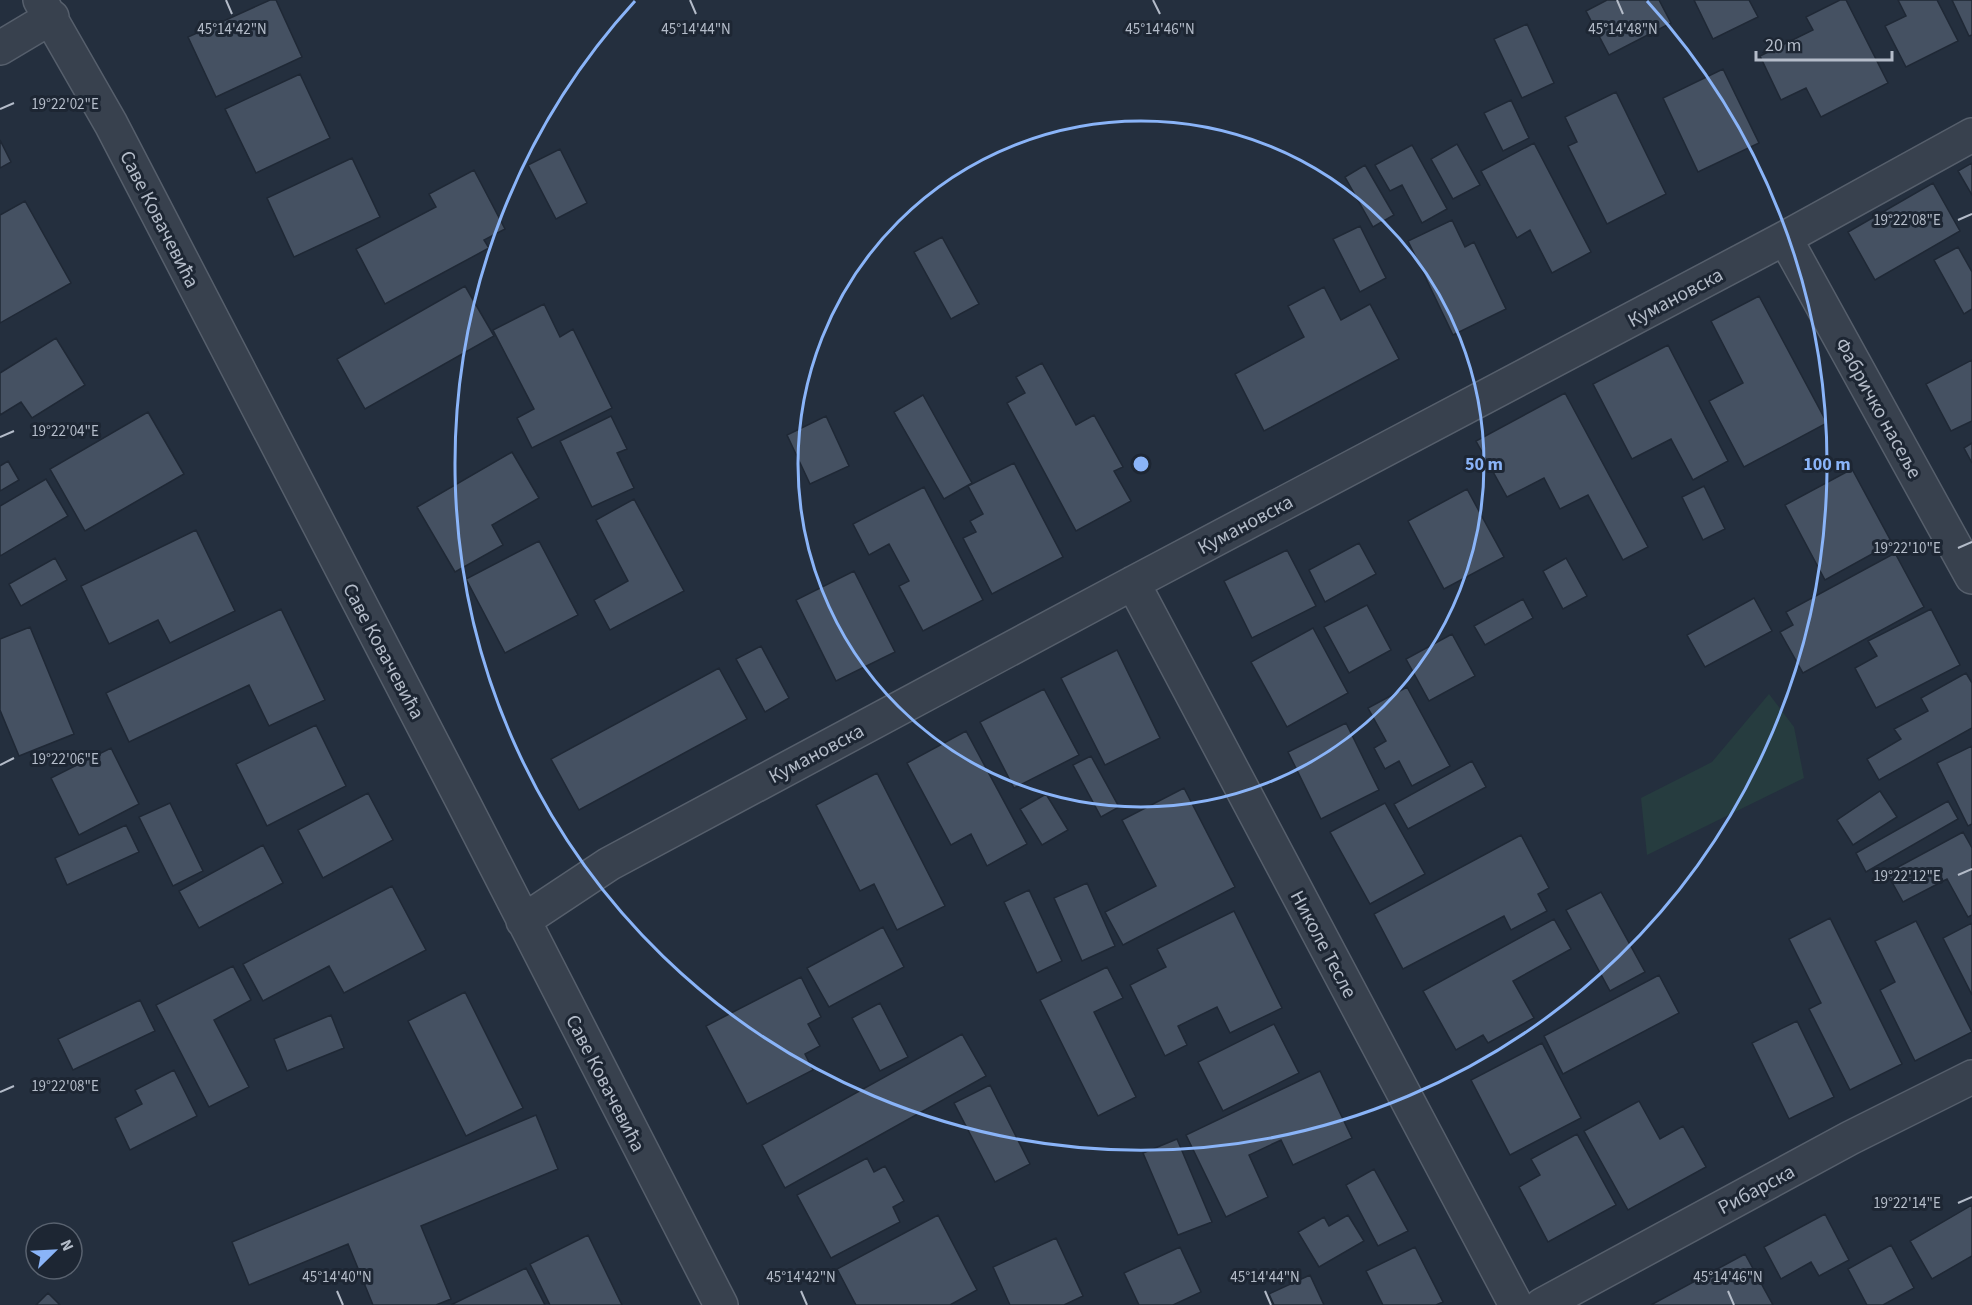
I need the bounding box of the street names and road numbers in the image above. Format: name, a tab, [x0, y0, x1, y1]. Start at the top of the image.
street label: Саве Ковачевића	[112, 146, 206, 293]
street label: Кумановска	[1623, 261, 1728, 335]
street label: Фабричко насеље	[1828, 333, 1928, 484]
street label: Кумановска	[1193, 488, 1298, 562]
street label: Саве Ковачевића	[335, 578, 431, 725]
street label: Кумановска	[764, 717, 869, 791]
street label: Николе Тесле	[1283, 886, 1363, 1003]
street label: Саве Ковачевића	[558, 1010, 652, 1157]
street label: Рибарска	[1713, 1158, 1800, 1222]

